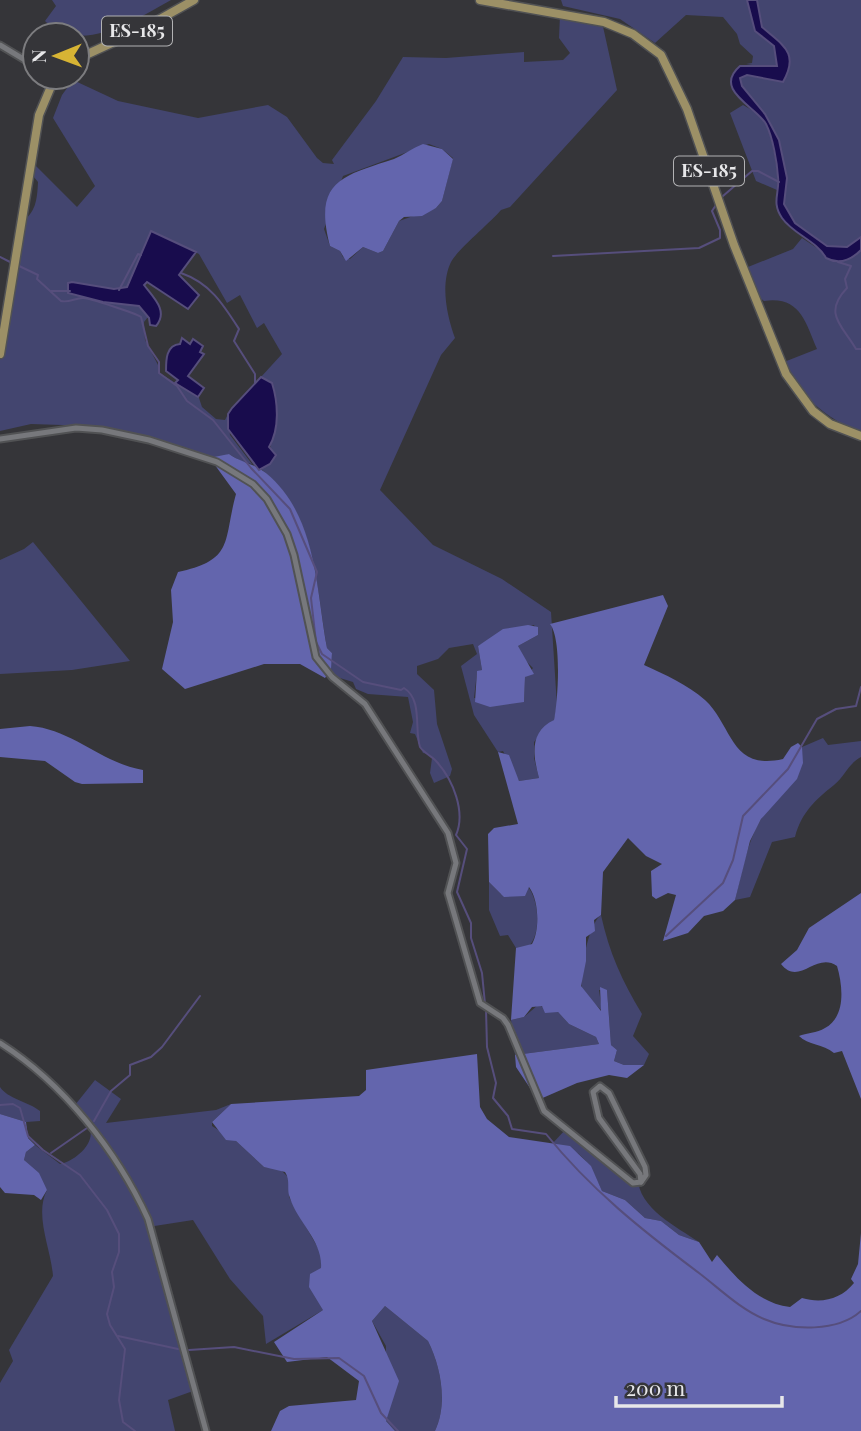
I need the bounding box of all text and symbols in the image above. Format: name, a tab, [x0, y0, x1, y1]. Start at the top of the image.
road number: ES-185	[102, 16, 172, 46]
north arrow	[21, 21, 91, 91]
text: N	[25, 49, 51, 63]
road number: ES-185	[674, 156, 744, 186]
scale bar	[616, 1364, 782, 1408]
text: 200 m	[626, 1373, 685, 1401]

